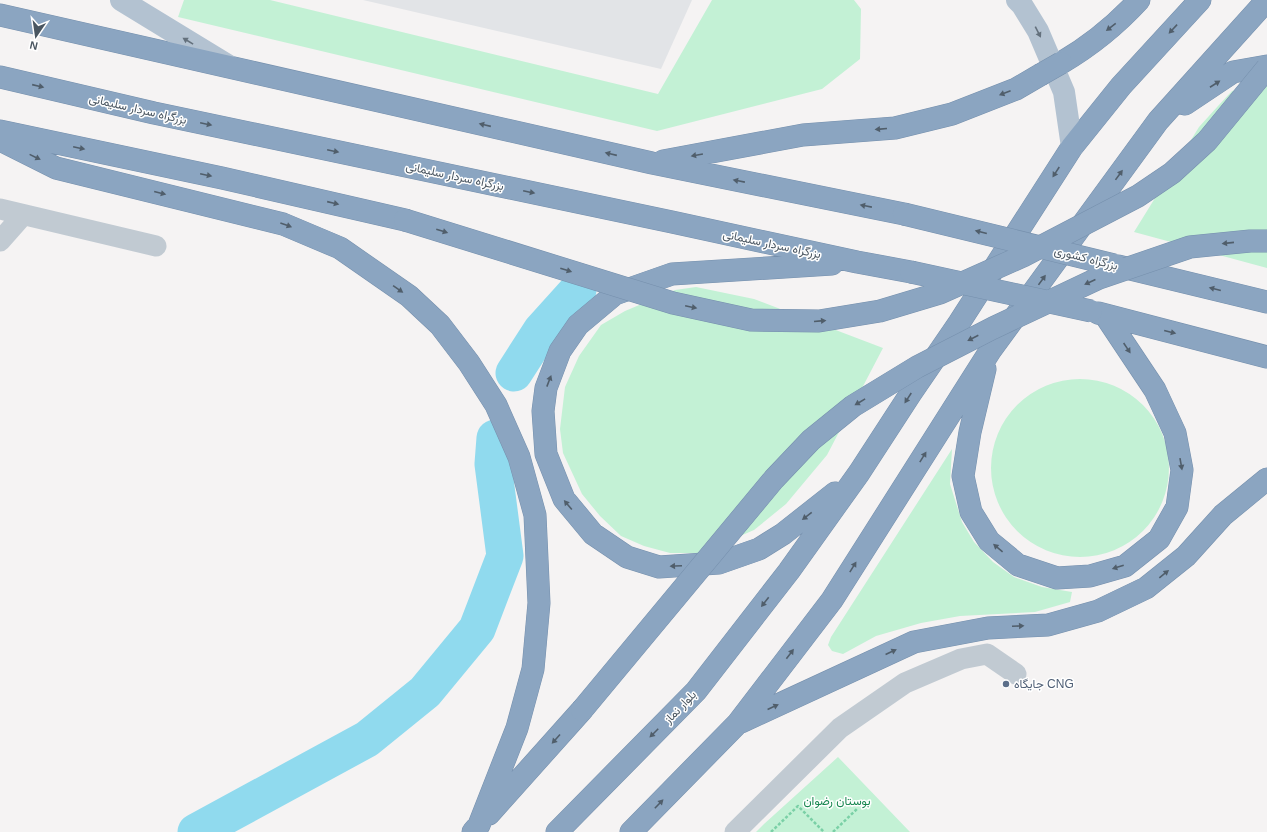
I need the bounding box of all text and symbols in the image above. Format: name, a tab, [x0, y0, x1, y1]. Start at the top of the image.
north arrow	[16, 16, 56, 56]
one-way arrow	[1105, 22, 1116, 31]
one-way arrow	[1168, 24, 1178, 34]
one-way arrow	[1035, 26, 1041, 38]
one-way arrow	[182, 37, 194, 44]
text: N	[28, 39, 39, 52]
one-way arrow	[1209, 80, 1220, 88]
one-way arrow	[32, 84, 44, 90]
street label: بزرگراه سردار سلیمانی	[88, 91, 188, 128]
one-way arrow	[999, 91, 1011, 97]
one-way arrow	[200, 122, 212, 128]
one-way arrow	[478, 122, 491, 128]
one-way arrow	[875, 125, 887, 132]
one-way arrow	[73, 145, 85, 151]
one-way arrow	[327, 148, 339, 154]
one-way arrow	[605, 151, 618, 157]
one-way arrow	[691, 152, 703, 158]
one-way arrow	[29, 154, 41, 160]
street label: بزرگراه سردار سلیمانی	[405, 159, 505, 194]
one-way arrow	[1052, 166, 1059, 178]
one-way arrow	[1115, 169, 1123, 180]
one-way arrow	[200, 172, 213, 178]
one-way arrow	[732, 177, 745, 183]
one-way arrow	[523, 189, 535, 195]
one-way arrow	[153, 191, 166, 197]
one-way arrow	[327, 201, 339, 207]
one-way arrow	[860, 203, 872, 209]
one-way arrow	[280, 223, 292, 229]
street label: بزرگراه سردار سلیمانی	[722, 227, 822, 262]
one-way arrow	[437, 228, 449, 234]
one-way arrow	[975, 229, 987, 235]
one-way arrow	[1222, 240, 1234, 247]
street label: بزرگراه کشوری	[1052, 243, 1119, 274]
one-way arrow	[561, 268, 573, 274]
one-way arrow	[1038, 274, 1046, 285]
one-way arrow	[1085, 279, 1096, 285]
one-way arrow	[393, 285, 404, 293]
one-way arrow	[1209, 286, 1222, 292]
one-way arrow	[685, 305, 697, 311]
one-way arrow	[813, 317, 826, 324]
one-way arrow	[1164, 329, 1176, 335]
one-way arrow	[967, 335, 979, 341]
one-way arrow	[1123, 343, 1131, 353]
one-way arrow	[546, 374, 552, 386]
one-way arrow	[904, 393, 912, 403]
one-way arrow	[854, 398, 866, 405]
one-way arrow	[919, 451, 926, 463]
one-way arrow	[1178, 458, 1184, 471]
one-way arrow	[564, 499, 573, 510]
one-way arrow	[802, 512, 813, 520]
one-way arrow	[992, 544, 1003, 553]
one-way arrow	[670, 562, 682, 569]
one-way arrow	[849, 562, 857, 572]
one-way arrow	[1112, 565, 1124, 571]
one-way arrow	[1158, 569, 1169, 578]
one-way arrow	[761, 596, 769, 607]
one-way arrow	[1012, 623, 1024, 630]
one-way arrow	[786, 649, 795, 660]
one-way arrow	[886, 649, 898, 655]
place label: جایگاه CNG	[1014, 677, 1074, 691]
marker: جایگاه CNG	[1001, 679, 1011, 689]
street label: بلوار نماز	[660, 688, 700, 728]
one-way arrow	[768, 704, 779, 710]
one-way arrow	[649, 728, 659, 738]
one-way arrow	[552, 735, 561, 744]
park label: بوستان رضوان	[804, 794, 870, 809]
one-way arrow	[654, 799, 664, 809]

